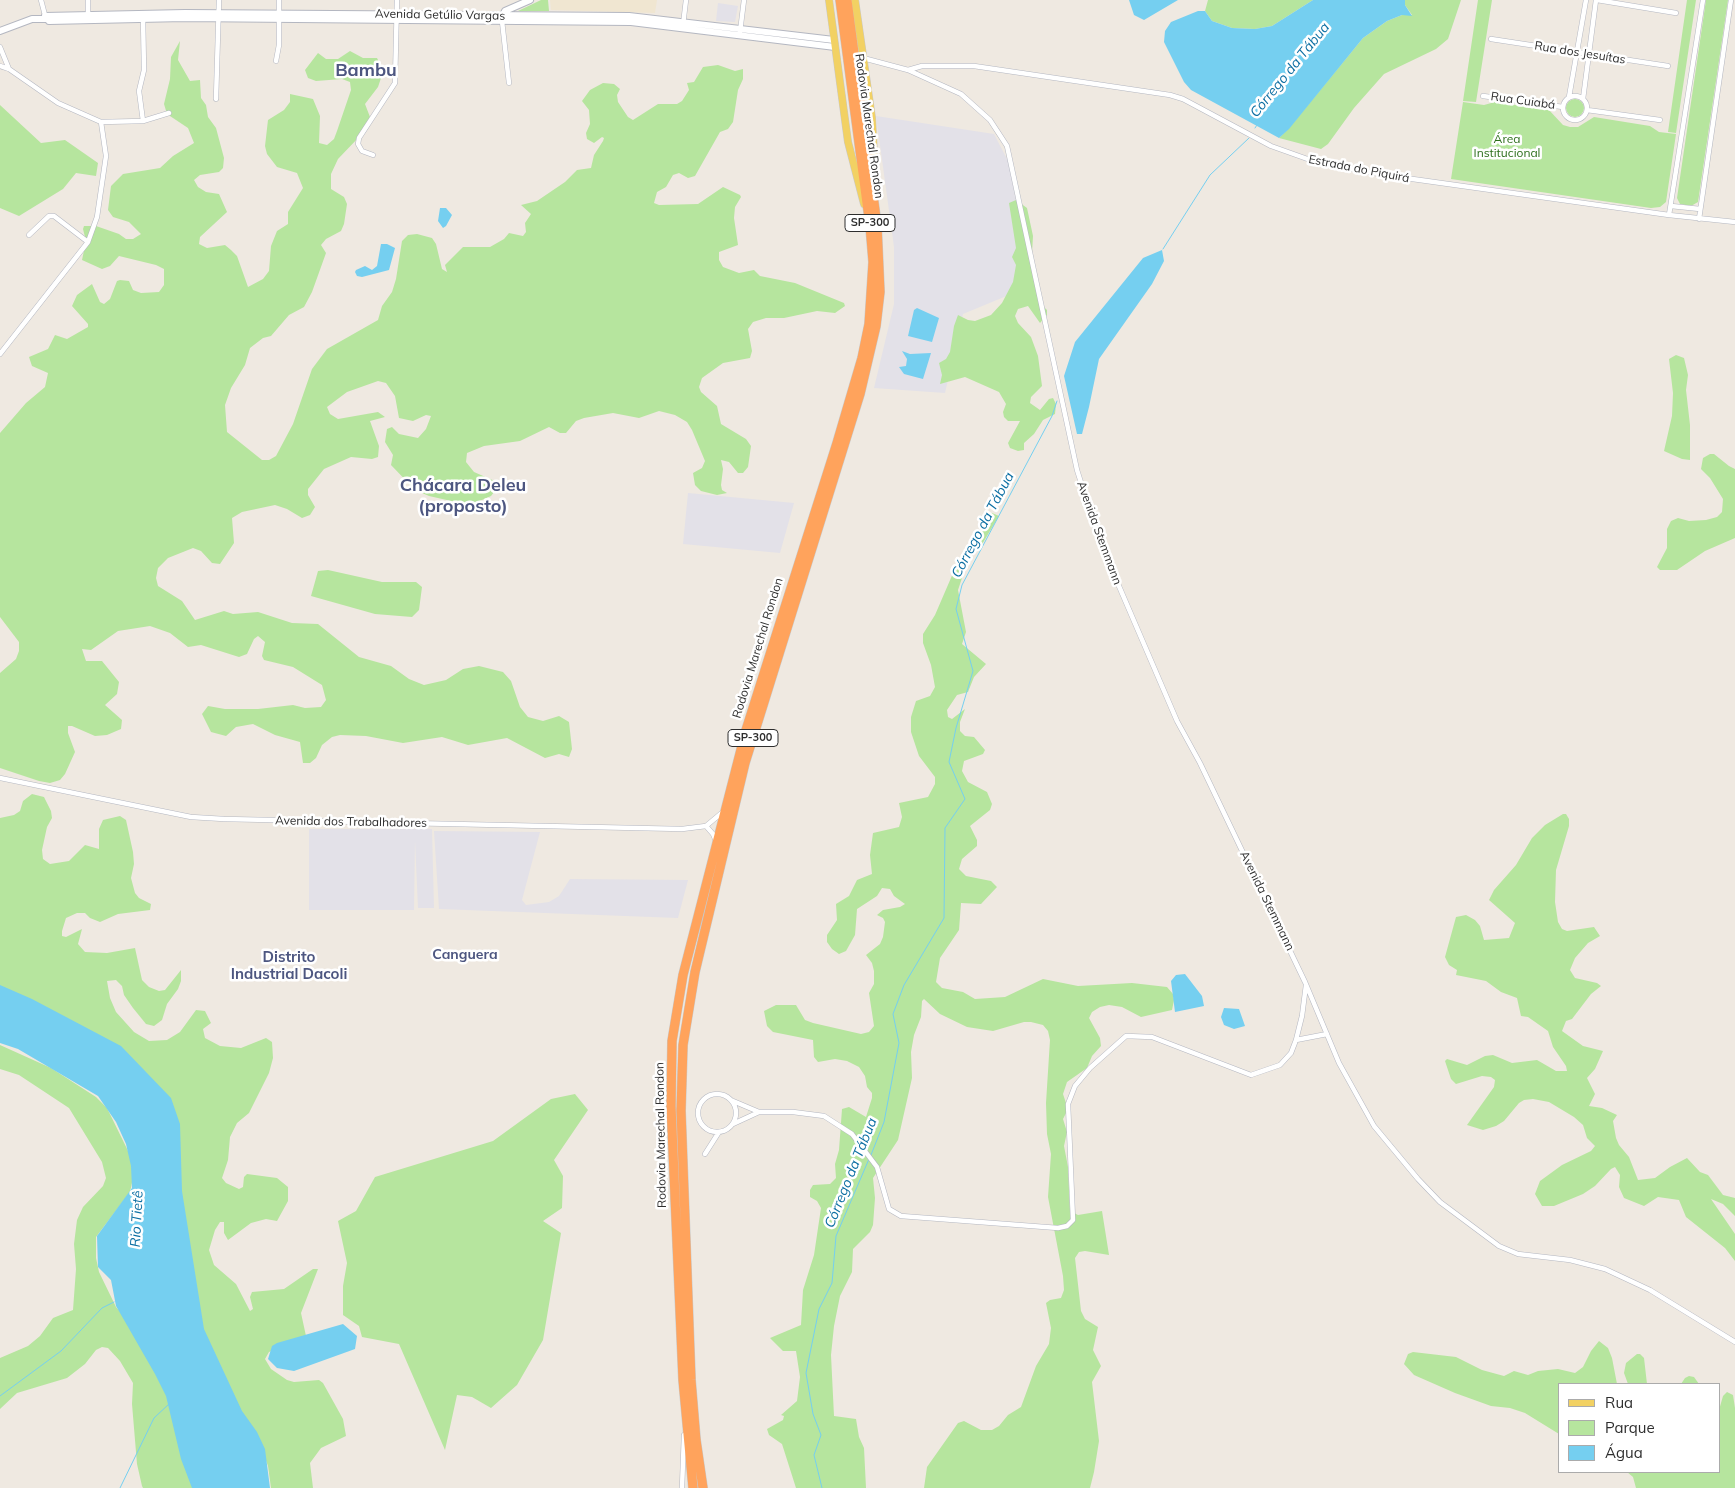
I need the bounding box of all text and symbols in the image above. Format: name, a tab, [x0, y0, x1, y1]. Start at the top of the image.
street label: Avenida Getúlio Vargas	[375, 7, 505, 23]
water label: Córrego da Tábua	[1247, 19, 1333, 121]
street label: Rua dos Jesuítas	[1533, 39, 1627, 67]
street label: Rodovia Marechal Rondon	[852, 53, 886, 199]
district label: Bambu	[335, 60, 397, 82]
street label: Rua Cuiabá	[1490, 89, 1556, 113]
park label: Área Institucional	[1474, 132, 1540, 160]
street label: Estrada do Piquirá	[1307, 152, 1411, 186]
road number: SP-300	[845, 214, 895, 232]
water label: Córrego da Tábua	[948, 469, 1018, 581]
district label: Chácara Deleu (proposto)	[400, 475, 526, 518]
street label: Avenida Stemmann	[1074, 479, 1124, 587]
street label: Rodovia Marechal Rondon	[730, 576, 786, 720]
road number: SP-300	[728, 730, 778, 746]
street label: Avenida dos Trabalhadores	[275, 813, 427, 831]
street label: Avenida Stemmann	[1237, 849, 1297, 953]
district label: Canguera	[432, 947, 498, 963]
district label: Distrito Industrial Dacoli	[231, 948, 347, 983]
street label: Rodovia Marechal Rondon	[653, 1062, 669, 1208]
water label: Córrego da Tábua	[821, 1116, 881, 1230]
water label: Rio Tietê	[127, 1190, 147, 1248]
legend	[1558, 1383, 1720, 1473]
text: Rua	[1605, 1393, 1633, 1412]
text: Parque	[1605, 1418, 1655, 1437]
text: Água	[1605, 1443, 1643, 1462]

